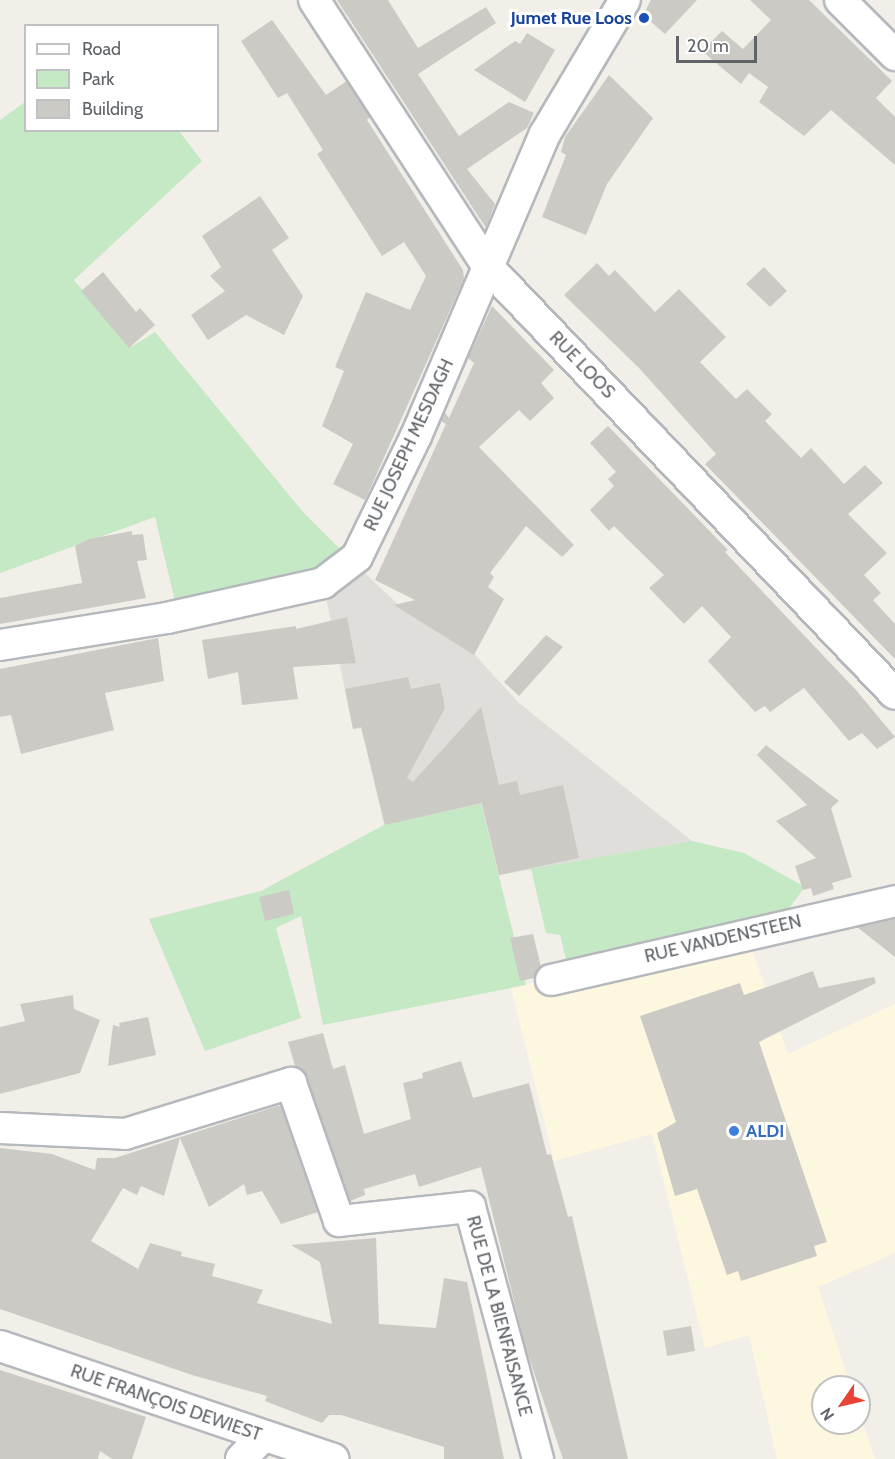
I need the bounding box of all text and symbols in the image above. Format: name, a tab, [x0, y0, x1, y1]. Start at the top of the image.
place label: Jumet Rue Loos	[511, 7, 632, 29]
marker: Jumet Rue Loos	[637, 11, 651, 25]
legend	[24, 24, 219, 132]
scale bar	[679, 24, 760, 62]
text: 20 m	[687, 35, 729, 57]
text: Road	[82, 38, 121, 60]
text: Park	[82, 68, 114, 90]
text: Building	[82, 98, 143, 120]
street label: RUE LOOS	[545, 327, 619, 403]
street label: RUE JOSEPH MESDAGH	[360, 355, 458, 535]
street label: RUE VANDENSTEEN	[643, 910, 803, 968]
place label: ALDI	[746, 1120, 784, 1142]
marker: ALDI	[727, 1124, 741, 1138]
street label: RUE DE LA BIENFAISANCE	[462, 1213, 536, 1419]
street label: RUE FRANÇOIS DEWIEST	[68, 1360, 264, 1446]
north arrow	[811, 1375, 871, 1435]
text: N	[816, 1404, 838, 1424]

